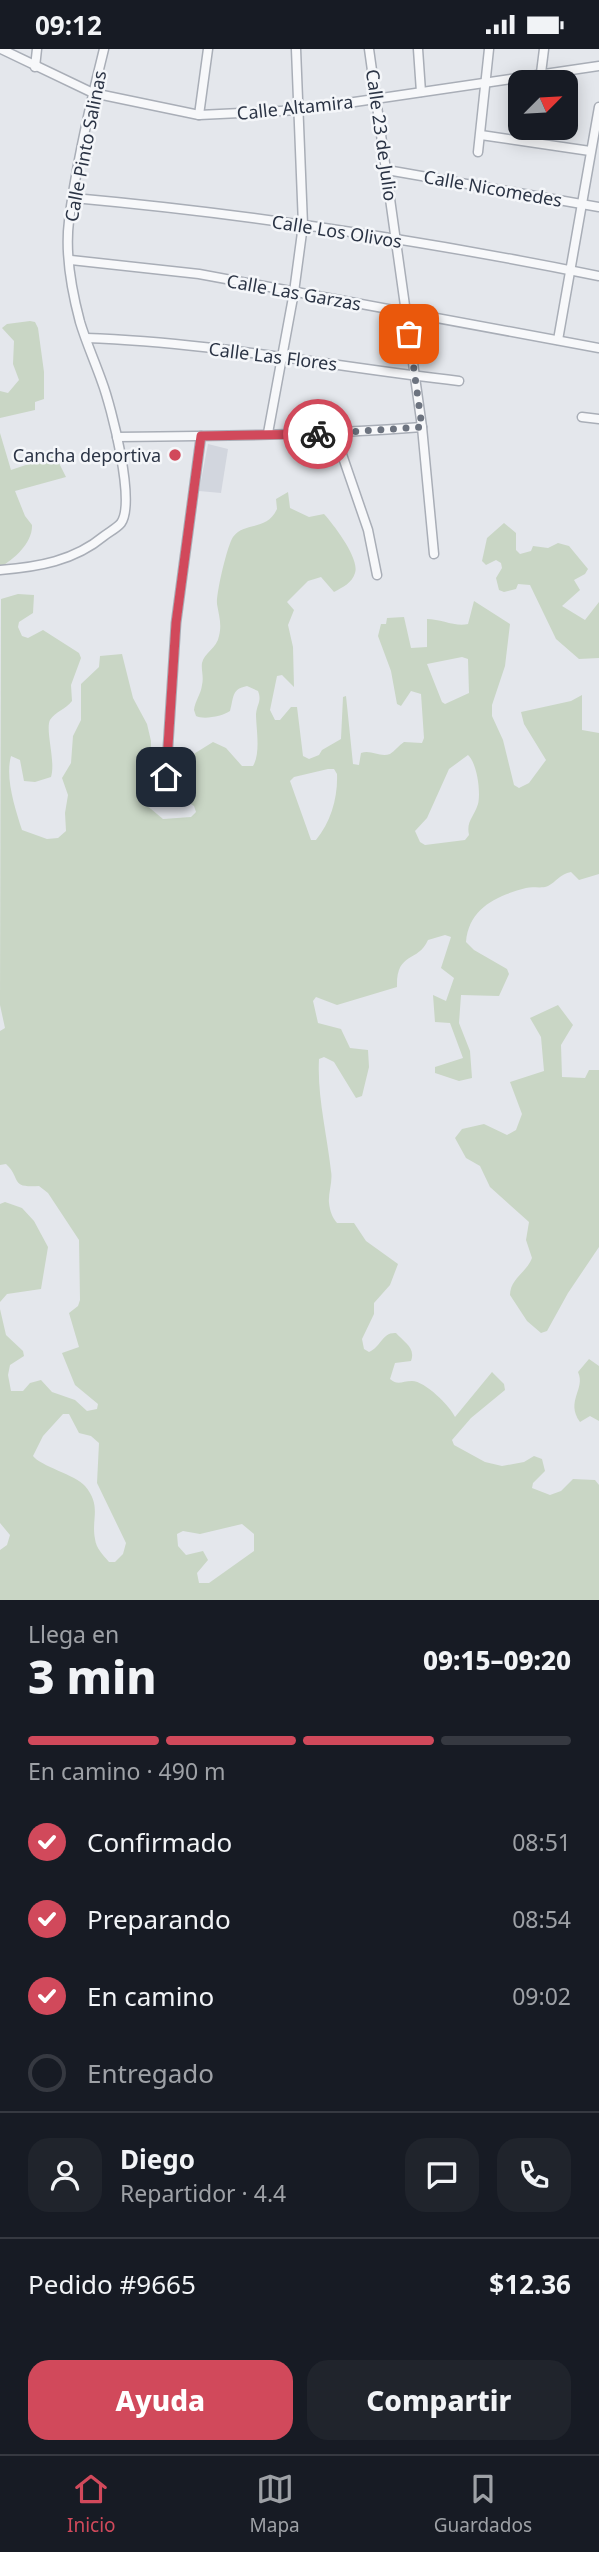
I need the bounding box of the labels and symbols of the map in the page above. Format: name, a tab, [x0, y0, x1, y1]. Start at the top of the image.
street label: Calle 23 de Julio	[361, 67, 403, 203]
street label: Calle Pinto Salinas	[59, 68, 111, 224]
north arrow	[508, 70, 578, 140]
street label: Calle Altamira	[236, 89, 354, 125]
street label: Calle Nicomedes	[422, 164, 564, 212]
street label: Calle Los Olivos	[270, 209, 404, 253]
street label: Calle Las Garzas	[225, 268, 363, 316]
pin	[379, 304, 439, 364]
street label: Calle Las Flores	[207, 336, 339, 376]
courier	[283, 399, 353, 469]
place label: Cancha deportiva	[13, 443, 161, 467]
marker: Cancha deportiva	[167, 447, 183, 463]
pin	[136, 747, 196, 807]

